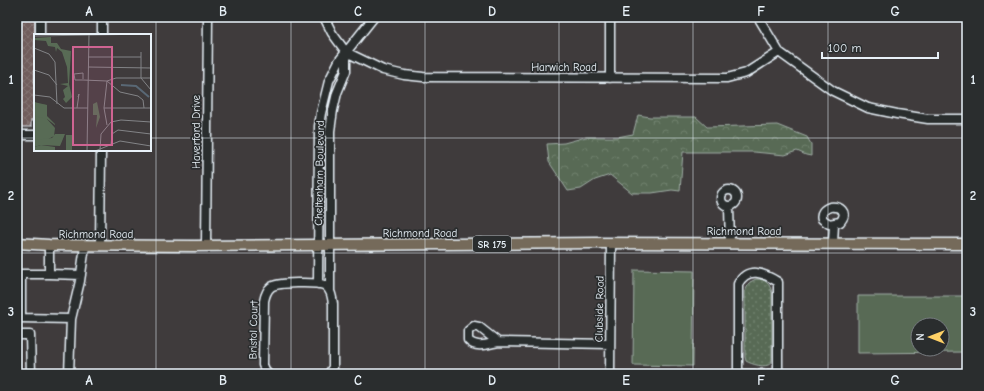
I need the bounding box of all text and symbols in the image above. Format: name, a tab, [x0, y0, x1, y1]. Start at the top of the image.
text: A	[85, 4, 93, 19]
text: B	[219, 4, 227, 19]
text: C	[354, 4, 362, 19]
text: D	[488, 4, 496, 19]
text: E	[622, 4, 630, 19]
text: F	[757, 4, 765, 19]
text: G	[890, 4, 900, 19]
inset map	[34, 34, 151, 151]
scale bar	[822, 34, 938, 60]
text: 100 m	[828, 41, 861, 55]
street label: Harwich Road	[531, 61, 597, 74]
text: 1	[8, 72, 14, 87]
text: 1	[970, 72, 976, 87]
street label: Haverford Drive	[190, 95, 203, 169]
street label: Cheltenham Boulevard	[312, 120, 327, 226]
text: 2	[8, 188, 14, 203]
text: 2	[970, 188, 976, 203]
street label: Richmond Road	[707, 225, 781, 238]
street label: Richmond Road	[383, 227, 457, 240]
street label: Richmond Road	[59, 228, 133, 241]
road number: SR 175	[473, 236, 511, 252]
street label: Clubside Road	[592, 276, 607, 342]
street label: Bristol Court	[246, 300, 261, 359]
text: 3	[8, 304, 14, 319]
text: 3	[970, 304, 976, 319]
north arrow	[910, 317, 950, 357]
text: N	[914, 333, 927, 341]
text: A	[85, 373, 93, 388]
text: B	[219, 373, 227, 388]
text: C	[354, 373, 362, 388]
text: D	[488, 373, 496, 388]
text: E	[622, 373, 630, 388]
text: F	[757, 373, 765, 388]
text: G	[890, 373, 900, 388]

